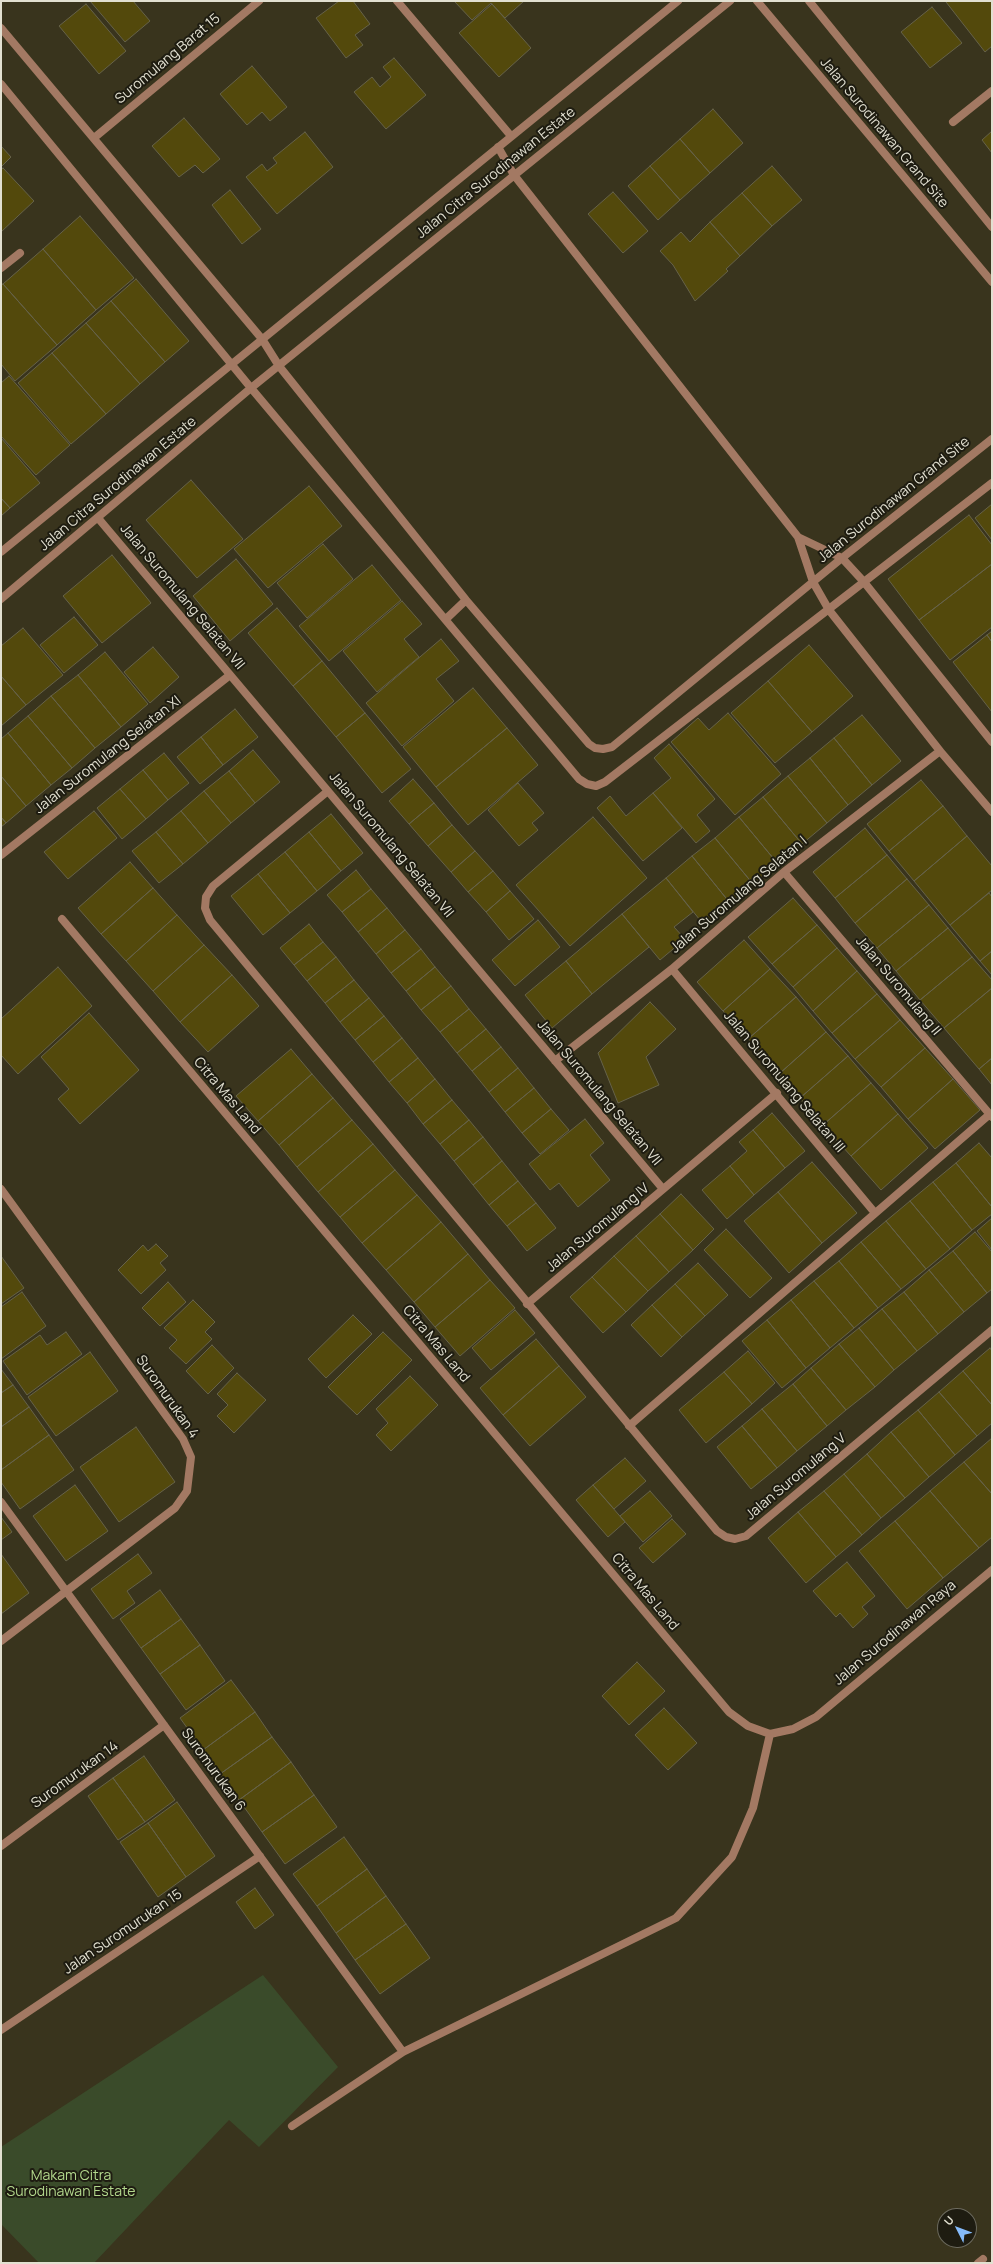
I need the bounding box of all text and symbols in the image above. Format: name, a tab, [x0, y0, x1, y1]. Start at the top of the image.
street label: Suromulang Barat 15	[112, 10, 224, 108]
street label: Jalan Surodinawan Grand Site	[816, 55, 952, 211]
street label: Jalan Citra Surodinawan Estate	[413, 104, 579, 242]
street label: Jalan Citra Surodinawan Estate	[36, 413, 200, 555]
street label: Jalan Surodinawan Grand Site	[815, 434, 973, 566]
street label: Jalan Suromulang Selatan VII	[116, 521, 248, 673]
street label: Jalan Suromulang Selatan XI	[31, 693, 185, 817]
street label: Jalan Suromulang Selatan VII	[325, 769, 457, 921]
street label: Jalan Suromulang Selatan I	[667, 833, 811, 957]
street label: Jalan Suromulang II	[852, 933, 944, 1039]
street label: Jalan Suromulang Selatan III	[720, 1008, 848, 1156]
street label: Jalan Suromulang Selatan VII	[533, 1017, 665, 1169]
street label: Citra Mas Land	[190, 1054, 264, 1138]
street label: Jalan Suromulang IV	[543, 1180, 653, 1276]
street label: Citra Mas Land	[399, 1302, 473, 1386]
street label: Suromurukan 4	[132, 1352, 202, 1442]
street label: Jalan Suromulang V	[742, 1430, 850, 1524]
street label: Citra Mas Land	[608, 1550, 682, 1634]
street label: Jalan Surodinawan Raya	[831, 1577, 959, 1689]
street label: Suromurukan 6	[177, 1725, 249, 1815]
street label: Suromurukan 14	[28, 1738, 122, 1812]
street label: Jalan Suromurukan 15	[60, 1886, 186, 1978]
park label: Makam Citra Surodinawan Estate	[7, 2168, 135, 2200]
north arrow	[937, 2208, 977, 2248]
text: U	[940, 2212, 957, 2228]

